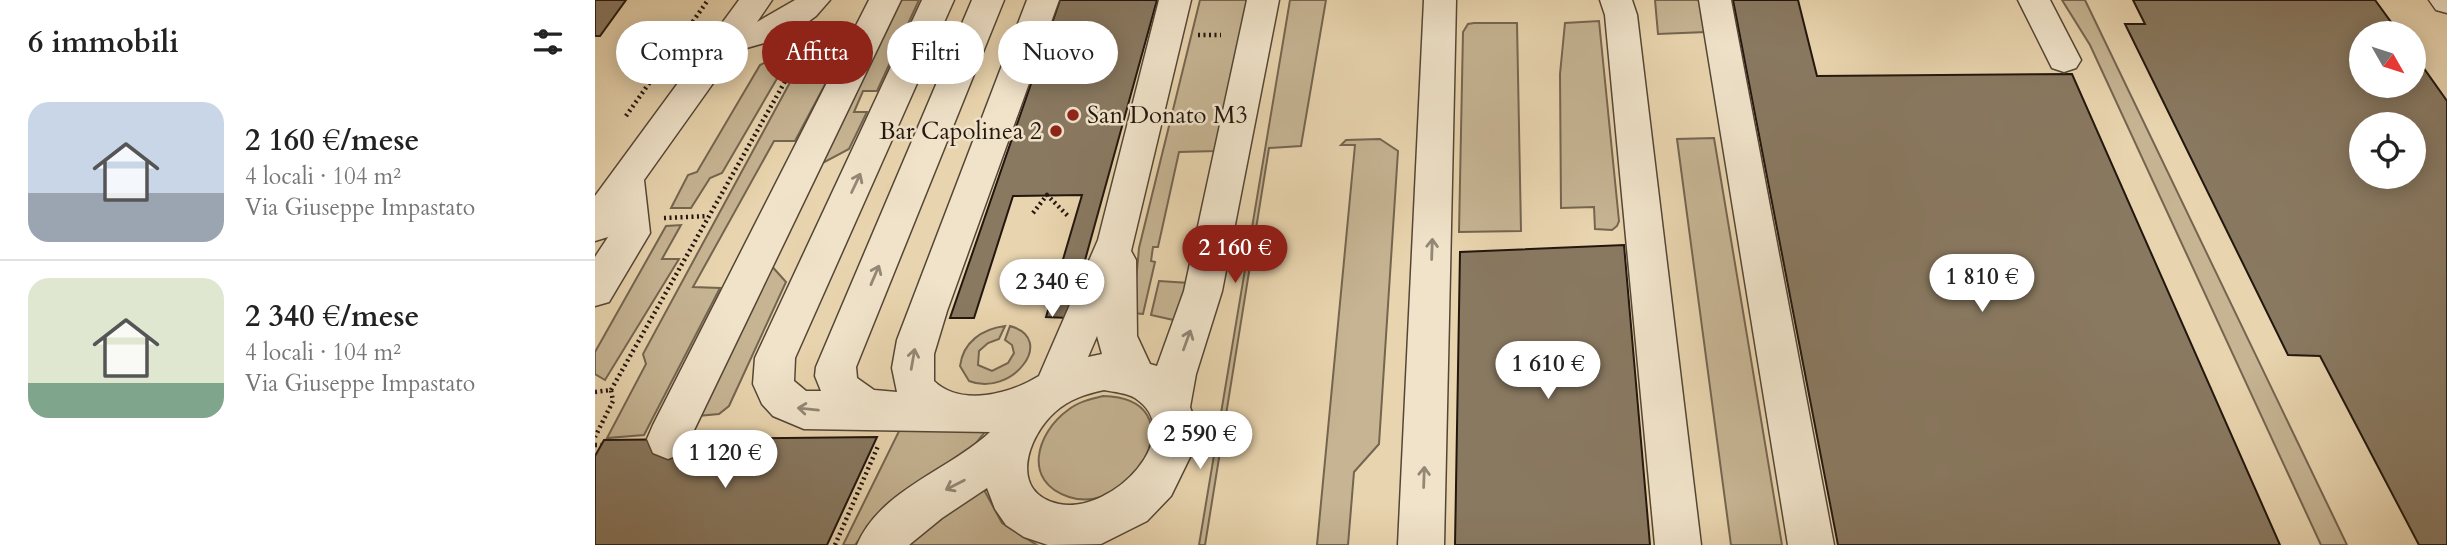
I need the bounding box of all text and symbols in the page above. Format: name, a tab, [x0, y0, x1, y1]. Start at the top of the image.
chip: Compra	[616, 21, 748, 84]
chip: Affitta	[762, 21, 873, 84]
chip: Filtri	[887, 21, 984, 84]
chip: Nuovo	[998, 21, 1118, 84]
north arrow	[2349, 21, 2425, 98]
map controls	[2349, 21, 2426, 189]
text: 6 immobili	[28, 22, 179, 63]
icon: filters	[529, 23, 567, 61]
place label: San Donato M3	[1087, 99, 1248, 132]
marker: San Donato M3	[1065, 107, 1081, 123]
button: locate	[2349, 112, 2426, 189]
place label: Bar Capolinea 2	[879, 115, 1042, 148]
text: 2 160 €/mese	[245, 120, 419, 161]
marker: Bar Capolinea 2	[1048, 123, 1064, 139]
icon: home	[84, 130, 168, 214]
text: 4 locali · 104 m²	[245, 161, 401, 192]
one-way arrow	[849, 173, 863, 194]
text: Via Giuseppe Impastato	[245, 192, 475, 223]
pin: 2 160 €	[1170, 226, 1300, 285]
text: 2 160 €	[1198, 232, 1272, 263]
one-way arrow	[1425, 238, 1438, 261]
pin: 1 810 €	[1917, 254, 2047, 314]
pin: 2 340 €	[987, 260, 1117, 319]
text: 1 810 €	[1945, 261, 2019, 292]
one-way arrow	[869, 264, 882, 286]
text: 2 340 €	[1015, 266, 1089, 297]
text: 2 340 €/mese	[245, 296, 419, 337]
icon: home	[84, 306, 168, 390]
one-way arrow	[1182, 330, 1194, 352]
text: 4 locali · 104 m²	[245, 337, 401, 368]
pin: 1 610 €	[1483, 342, 1613, 401]
one-way arrow	[907, 348, 920, 371]
text: 1 610 €	[1511, 348, 1585, 379]
text: Via Giuseppe Impastato	[245, 368, 475, 399]
one-way arrow	[798, 402, 820, 415]
pin: 2 590 €	[1135, 412, 1265, 471]
text: 2 590 €	[1163, 418, 1237, 449]
pin: 1 120 €	[660, 430, 790, 490]
text: 1 120 €	[688, 437, 762, 468]
one-way arrow	[1417, 466, 1430, 489]
one-way arrow	[945, 478, 966, 492]

